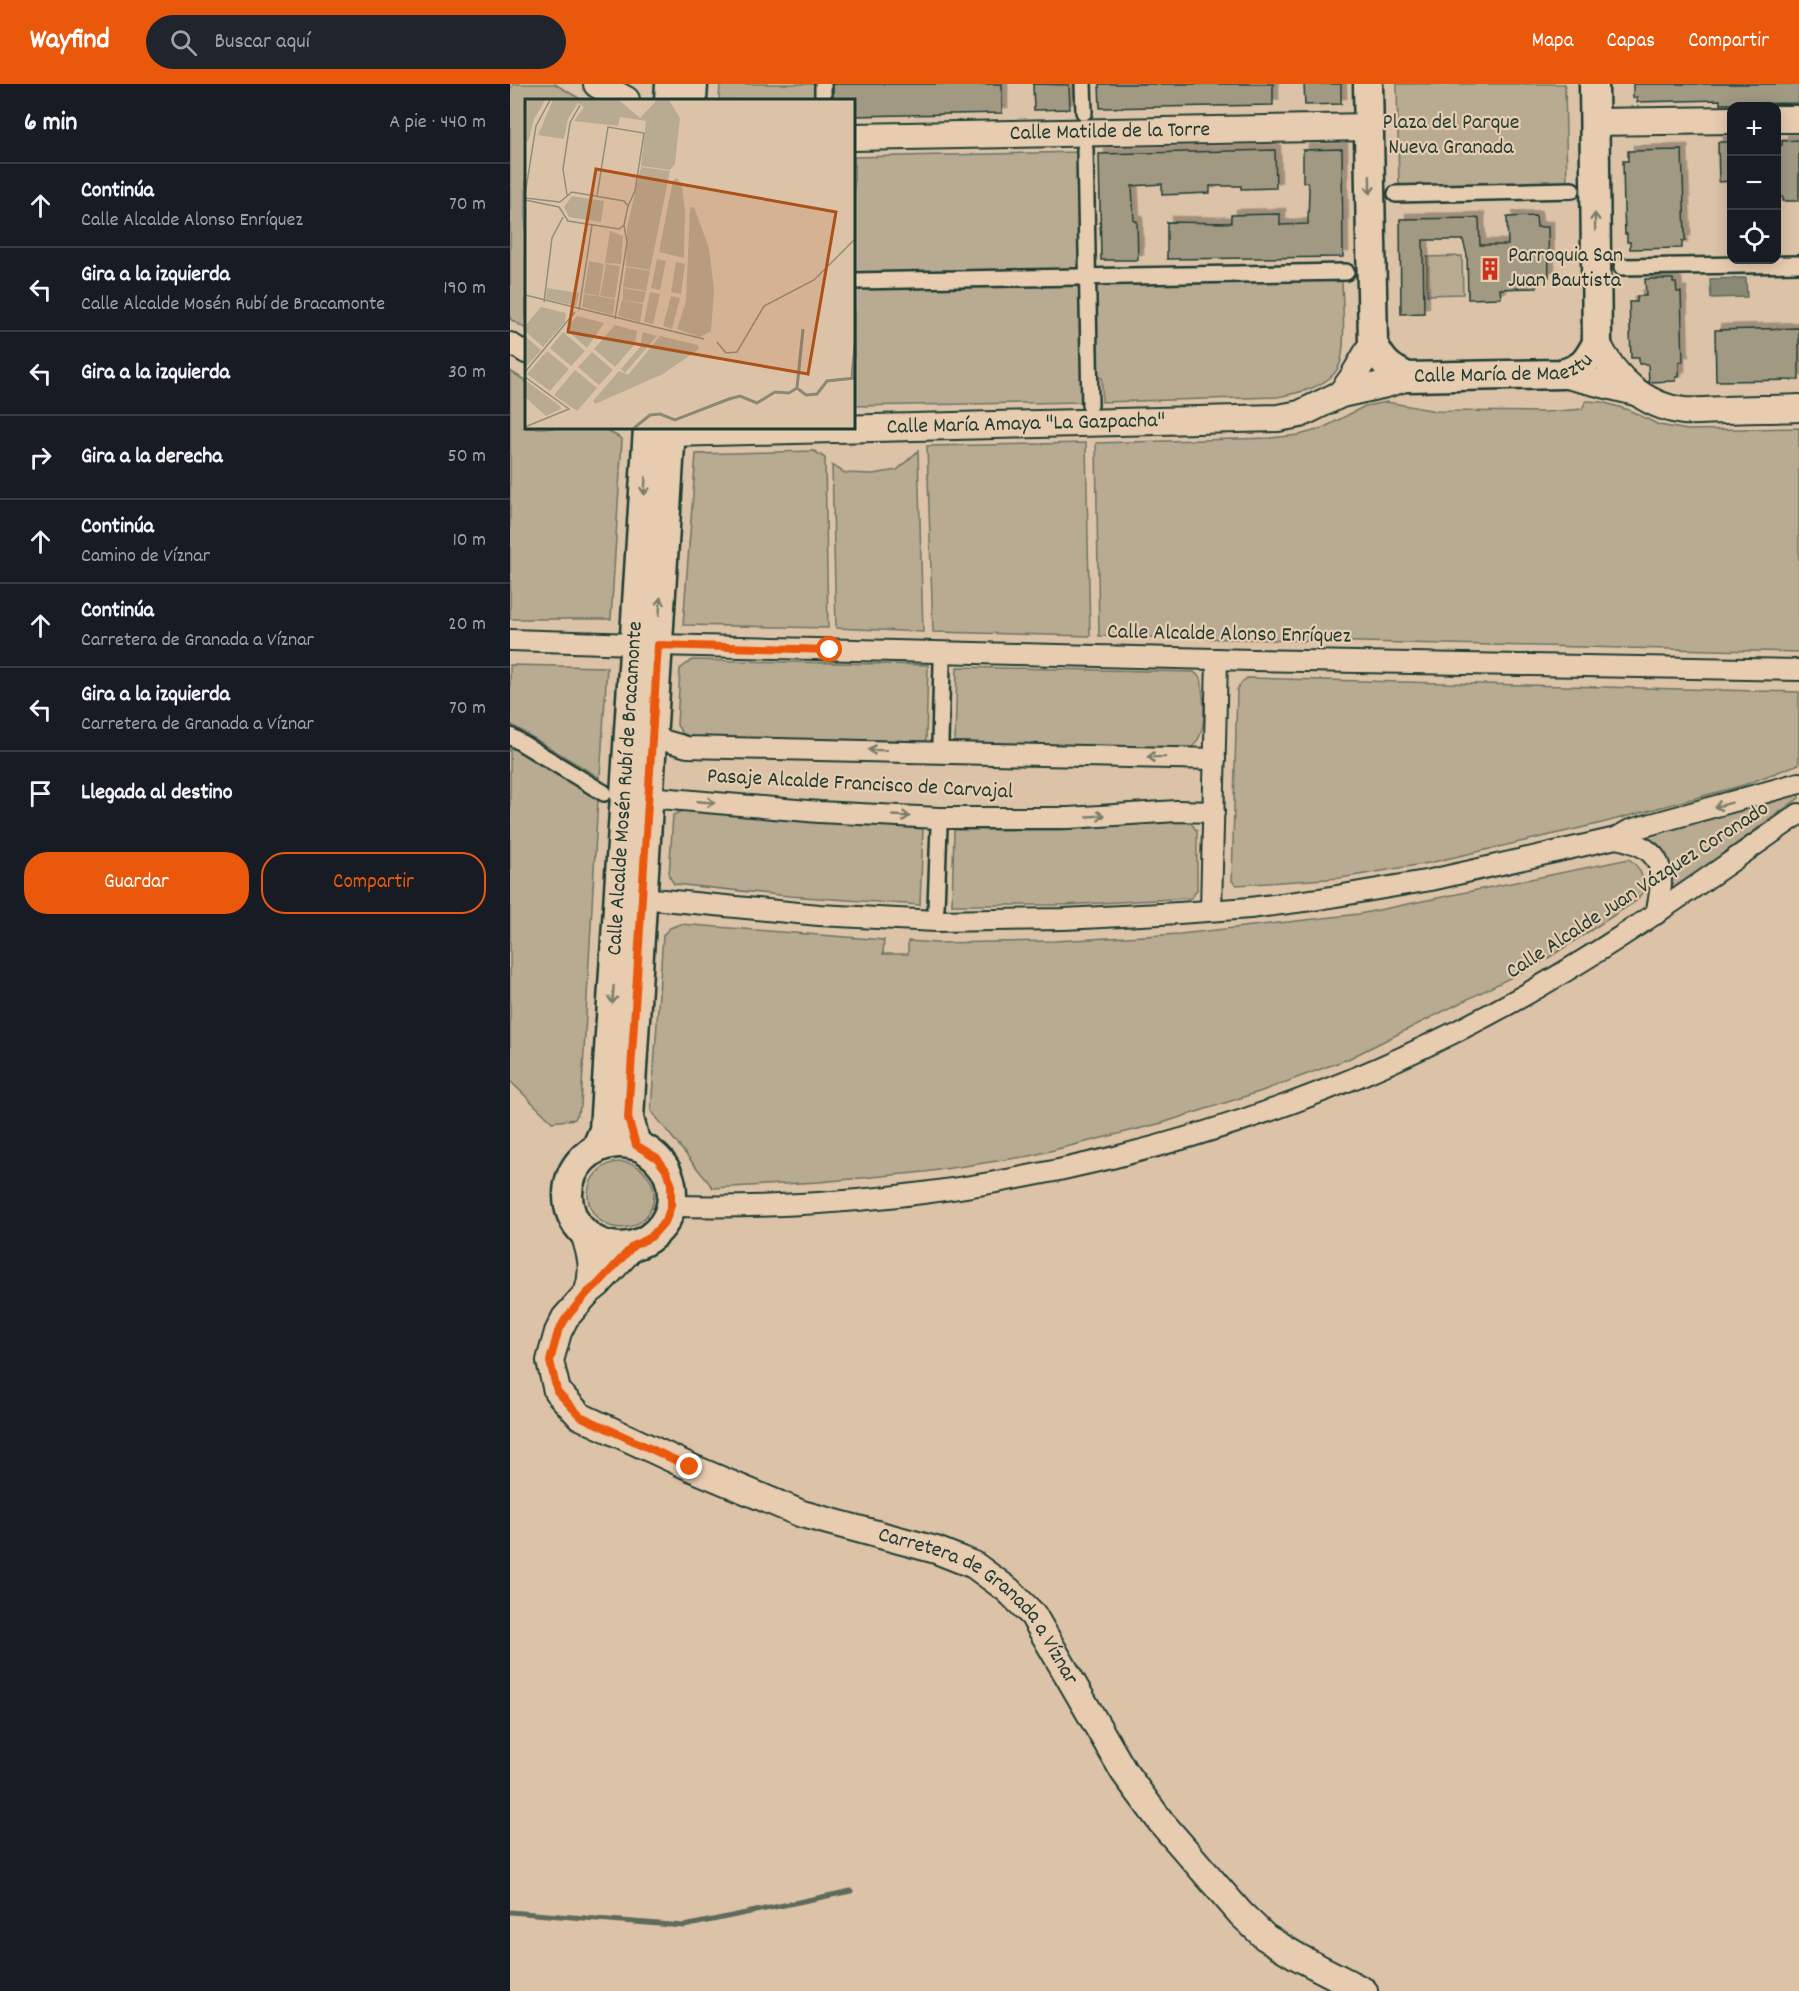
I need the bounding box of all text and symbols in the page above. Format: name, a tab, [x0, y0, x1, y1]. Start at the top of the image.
search box	[146, 15, 566, 69]
text: Wayfind	[30, 22, 110, 62]
icon: search	[167, 26, 200, 59]
text: Buscar aquí	[215, 27, 310, 58]
text: Mapa	[1532, 27, 1574, 57]
text: Capas	[1607, 27, 1655, 57]
text: Compartir	[1688, 27, 1769, 57]
inset map	[525, 99, 855, 429]
map controls	[1727, 102, 1781, 264]
button: +	[1727, 102, 1781, 156]
text: 6 min	[24, 105, 77, 142]
park label: Plaza del Parque Nueva Granada	[1383, 108, 1519, 164]
text: A pie · 440 m	[389, 109, 486, 137]
street label: Calle Matilde de la Torre	[1009, 115, 1210, 149]
button: −	[1727, 156, 1781, 210]
one-way arrow	[1364, 175, 1376, 195]
text: Continúa	[81, 176, 154, 207]
icon: ahead	[24, 189, 57, 222]
text: 70 m	[449, 191, 486, 219]
text: Calle Alcalde Alonso Enríquez	[81, 207, 303, 235]
button: locate	[1727, 210, 1781, 264]
one-way arrow	[1590, 212, 1601, 232]
place label: Parroquia San Juan Bautista	[1508, 241, 1623, 297]
building icon: Parroquia San Juan Bautista	[1477, 256, 1503, 282]
text: Gira a la izquierda	[81, 260, 230, 291]
icon: left	[24, 273, 57, 306]
text: 190 m	[443, 275, 486, 303]
text: Calle Alcalde Mosén Rubí de Bracamonte	[81, 291, 385, 319]
street label: Calle María de Maeztu	[1414, 347, 1601, 392]
icon: left	[24, 357, 57, 390]
text: Gira a la izquierda	[81, 358, 230, 389]
text: 30 m	[448, 359, 486, 387]
street label: Calle María Amaya "La Gazpacha"	[886, 405, 1166, 443]
icon: right	[24, 441, 57, 474]
text: Gira a la derecha	[81, 442, 223, 473]
text: 50 m	[448, 443, 486, 471]
one-way arrow	[639, 475, 650, 495]
text: Continúa	[81, 512, 154, 543]
icon: ahead	[24, 525, 57, 558]
text: 10 m	[452, 527, 486, 555]
text: Camino de Víznar	[81, 543, 210, 571]
text: Continúa	[81, 596, 154, 627]
one-way arrow	[655, 596, 666, 616]
icon: ahead	[24, 609, 57, 642]
text: 20 m	[448, 611, 486, 639]
street label: Calle Alcalde Alonso Enríquez	[1107, 617, 1352, 653]
street label: Calle Alcalde Mosén Rubí de Bracamonte	[599, 620, 651, 956]
text: Carretera de Granada a Víznar	[81, 627, 314, 655]
route start	[816, 636, 842, 662]
text: Gira a la izquierda	[81, 680, 230, 711]
icon: left	[24, 693, 57, 726]
text: 70 m	[449, 695, 486, 723]
text: Carretera de Granada a Víznar	[81, 711, 314, 739]
one-way arrow	[868, 745, 888, 756]
one-way arrow	[1147, 751, 1167, 763]
street label: Pasaje Alcalde Francisco de Carvajal	[706, 762, 1014, 808]
icon: arrive	[24, 777, 57, 810]
text: Llegada al destino	[81, 778, 233, 809]
street label: Calle Alcalde Juan Vázquez Coronado	[1501, 794, 1775, 988]
one-way arrow	[696, 797, 716, 808]
one-way arrow	[1714, 800, 1733, 811]
one-way arrow	[1085, 810, 1105, 821]
one-way arrow	[890, 811, 910, 822]
button: Guardar	[24, 852, 249, 914]
button: Compartir	[261, 852, 486, 914]
one-way arrow	[607, 984, 618, 1004]
route end	[676, 1453, 702, 1479]
street label: Carretera de Granada a Víznar	[875, 1520, 1086, 1692]

